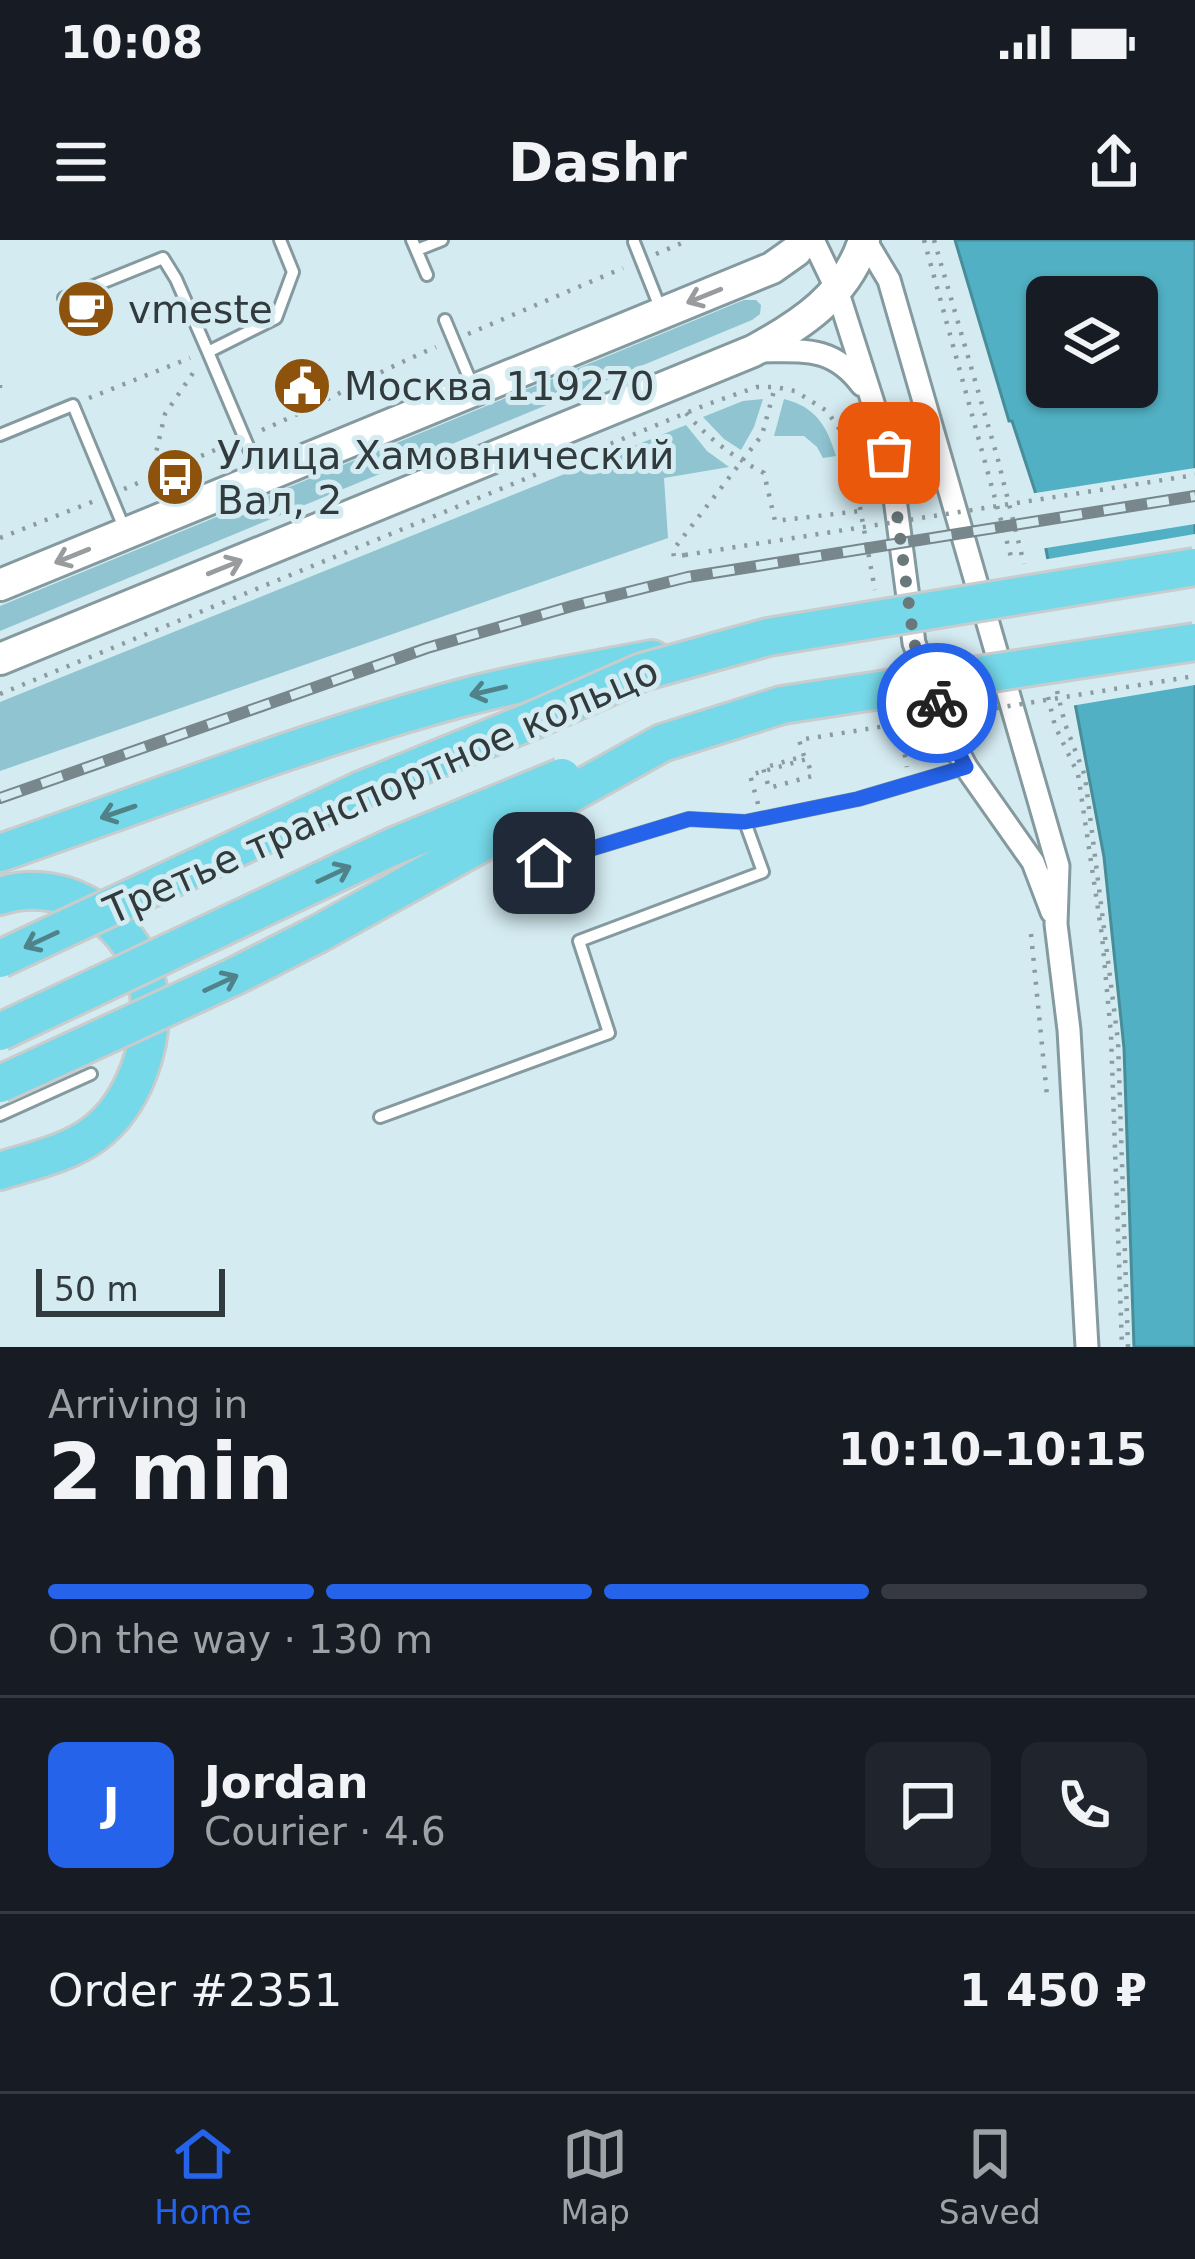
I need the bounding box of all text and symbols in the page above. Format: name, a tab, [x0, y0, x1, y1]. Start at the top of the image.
text: 10:08	[60, 16, 203, 69]
icon: menu	[48, 129, 114, 195]
icon: share	[1081, 129, 1147, 195]
text: Dashr	[508, 131, 687, 194]
map controls	[1026, 276, 1158, 408]
button: layers	[1026, 276, 1158, 408]
cafe icon: vmeste	[55, 278, 117, 340]
place label: vmeste	[128, 287, 273, 332]
one-way arrow	[687, 287, 724, 308]
public building icon: Москва 119270	[271, 355, 333, 417]
place label: Москва 119270	[344, 364, 655, 409]
pin	[838, 402, 940, 504]
icon: bag	[856, 420, 922, 486]
place label: Улица Хамовнический Вал, 2	[217, 433, 674, 523]
bus stop icon: Улица Хамовнический Вал, 2	[144, 446, 206, 508]
one-way arrow	[54, 547, 91, 568]
one-way arrow	[205, 555, 242, 576]
courier	[877, 643, 997, 763]
street label: Третье транспортное кольцо	[96, 648, 665, 934]
icon: bike	[904, 670, 970, 736]
one-way arrow	[470, 681, 508, 703]
one-way arrow	[100, 803, 137, 824]
pin	[493, 812, 595, 914]
icon: home	[511, 830, 577, 896]
one-way arrow	[315, 862, 351, 884]
one-way arrow	[24, 930, 60, 952]
one-way arrow	[202, 970, 238, 992]
scale bar	[36, 1263, 225, 1316]
text: 50 m	[54, 1270, 139, 1309]
text: Arriving in	[48, 1382, 248, 1427]
text: 10:10–10:15	[838, 1423, 1147, 1476]
text: 2 min	[48, 1427, 293, 1517]
text: On the way · 130 m	[48, 1617, 433, 1662]
button: chat	[865, 1742, 991, 1868]
button: phone	[1021, 1742, 1147, 1868]
text: Jordan	[204, 1756, 368, 1809]
text: J	[103, 1778, 119, 1831]
text: Courier · 4.6	[204, 1809, 446, 1854]
text: Order #2351	[48, 1964, 342, 2017]
text: 1 450 ₽	[959, 1964, 1147, 2017]
tab: Home	[154, 2121, 252, 2232]
tab: Map	[560, 2121, 630, 2232]
tab: Saved	[939, 2121, 1041, 2232]

